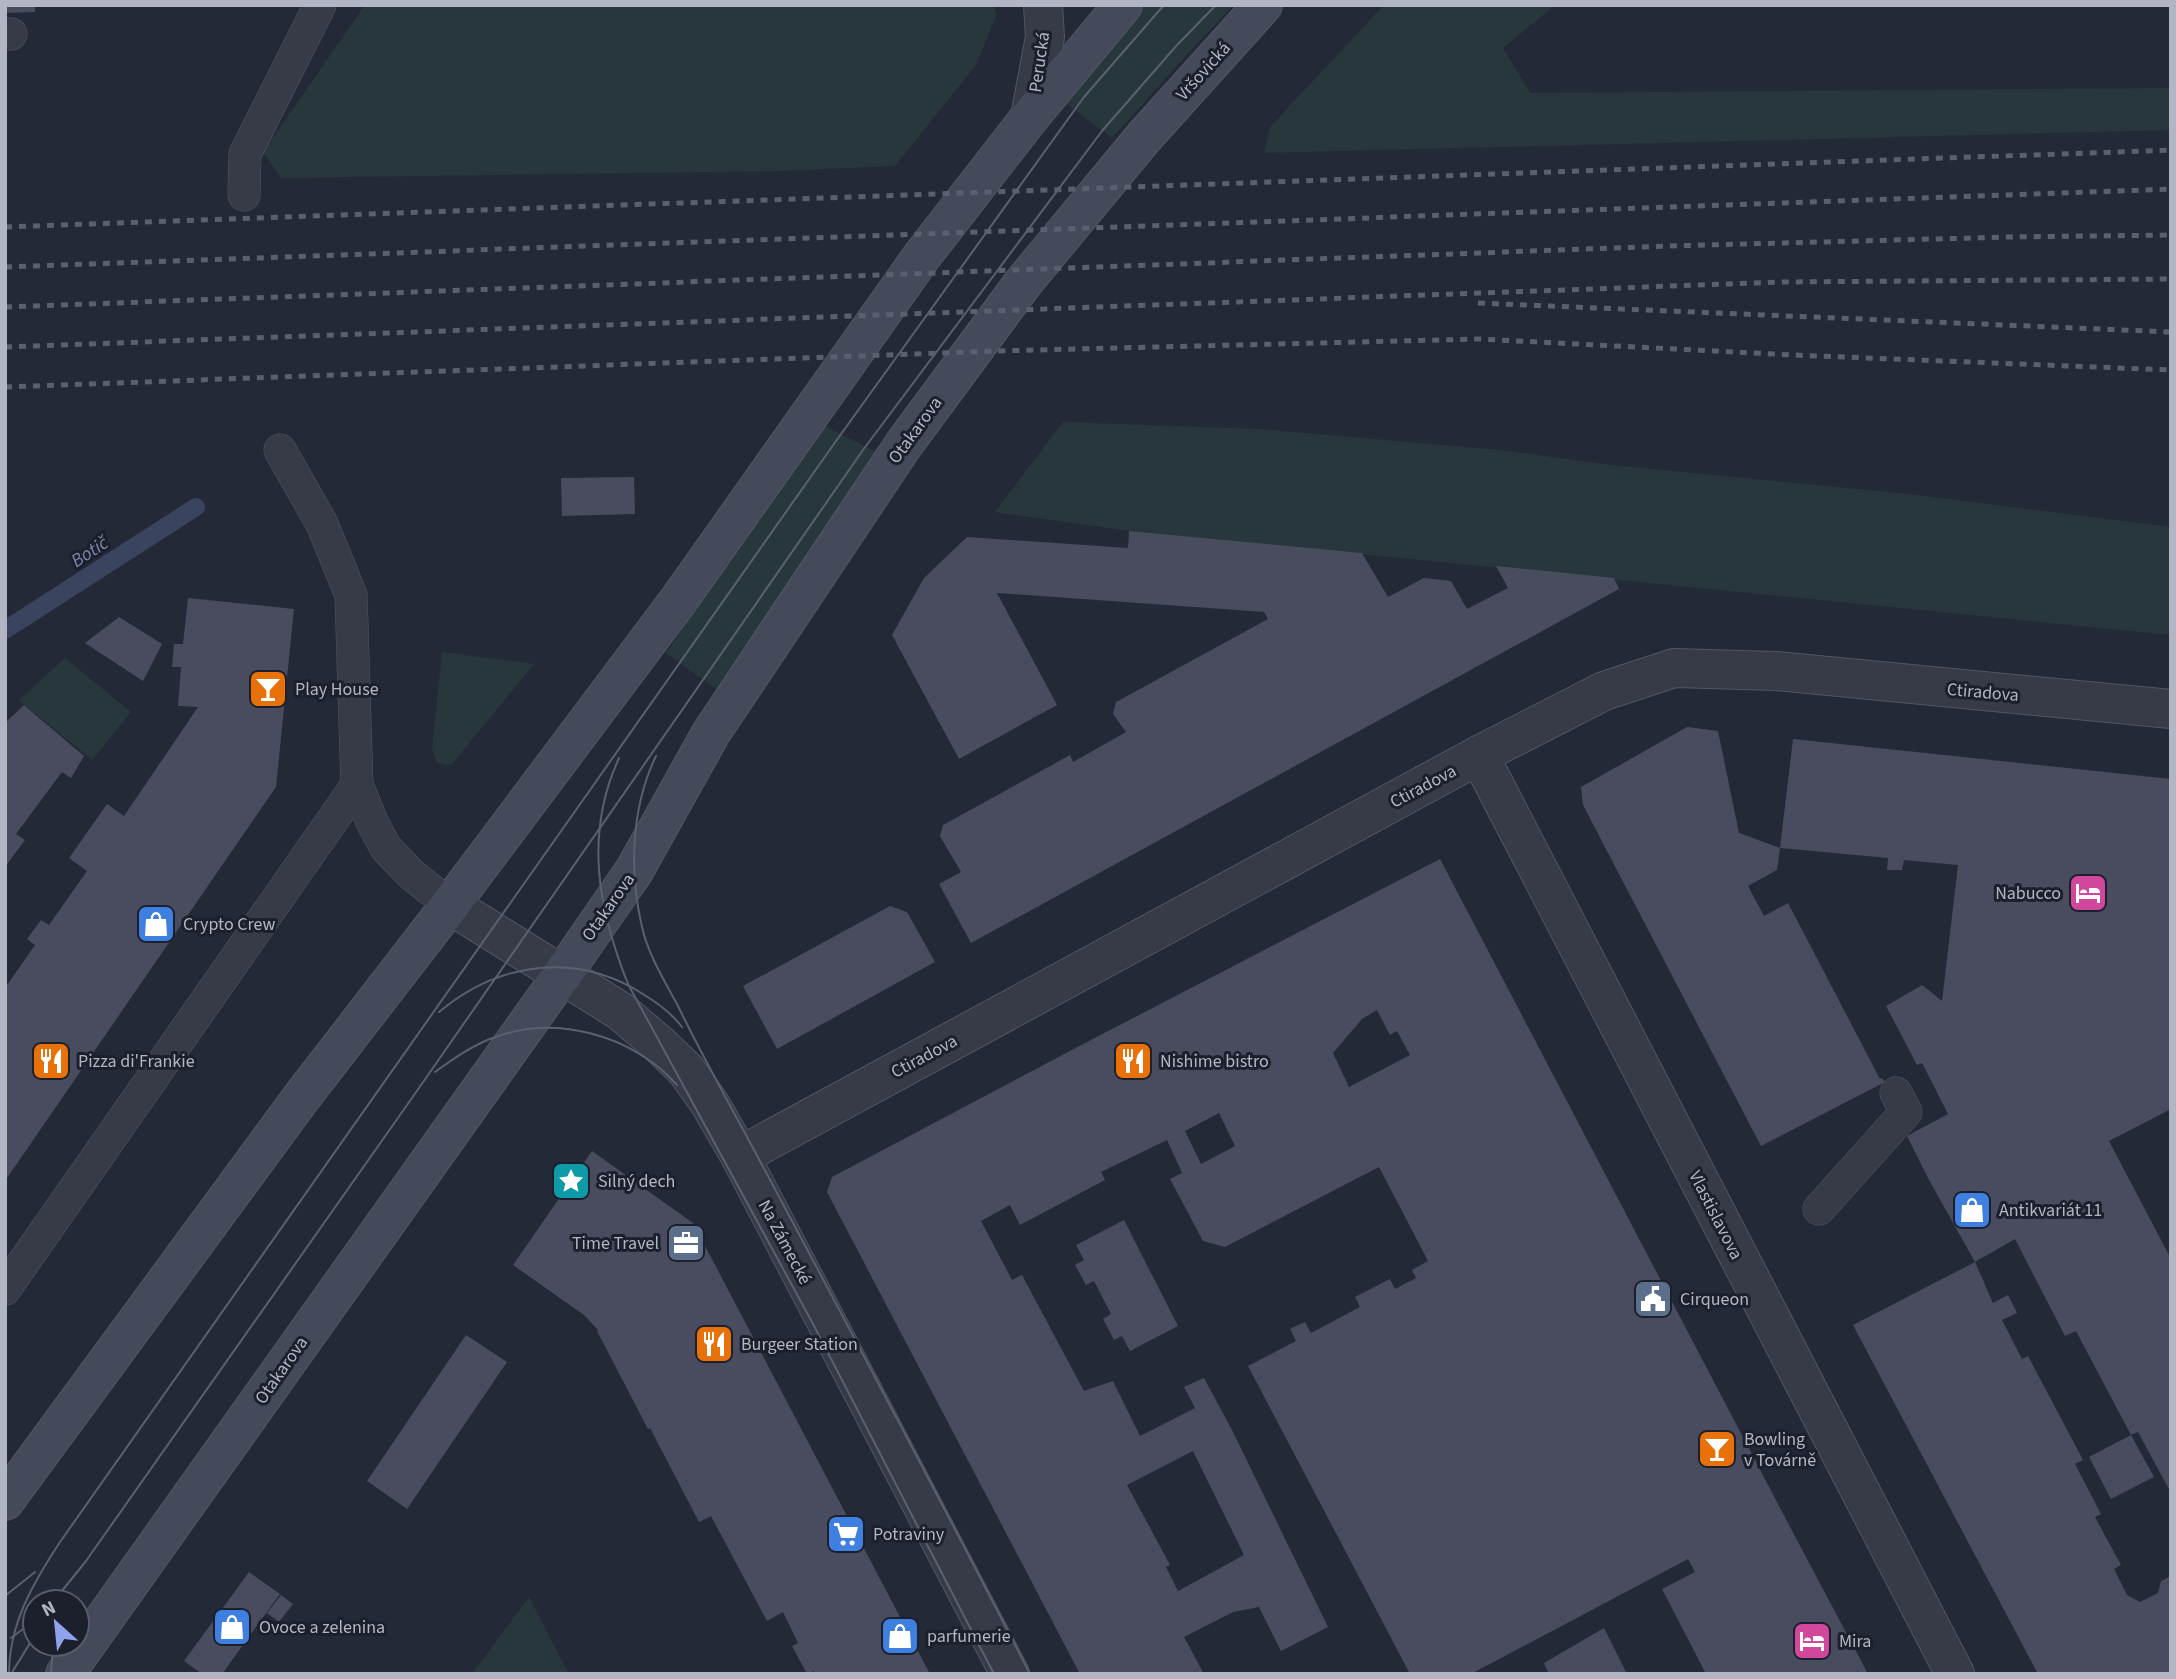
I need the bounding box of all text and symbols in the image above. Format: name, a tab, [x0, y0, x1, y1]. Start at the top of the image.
street label: Perucká	[1023, 30, 1056, 94]
street label: Vršovická	[1170, 37, 1236, 106]
street label: Otakarova	[883, 392, 948, 469]
water label: Botič	[66, 529, 115, 574]
bar icon: Play House	[247, 668, 289, 710]
place label: Play House	[295, 677, 379, 702]
street label: Ctiradova	[1946, 677, 2020, 708]
street label: Ctiradova	[1386, 759, 1461, 814]
street label: Otakarova	[576, 868, 641, 946]
hotel icon: Nabucco	[2067, 872, 2109, 914]
place label: Nabucco	[1995, 881, 2061, 906]
shop icon: Crypto Crew	[135, 903, 177, 945]
place label: Crypto Crew	[183, 912, 276, 937]
street label: Ctiradova	[887, 1029, 962, 1084]
restaurant icon: Pizza di'Frankie	[30, 1040, 72, 1082]
restaurant icon: Nishime bistro	[1112, 1040, 1154, 1082]
place label: Pizza di'Frankie	[78, 1049, 195, 1074]
place label: Nishime bistro	[1160, 1049, 1269, 1074]
place icon: Silný dech	[550, 1160, 592, 1202]
street label: Vlastislavova	[1682, 1166, 1749, 1264]
place label: Silný dech	[598, 1169, 675, 1194]
shop icon: Antikvariát 11	[1951, 1189, 1993, 1231]
street label: Na Zámecké	[752, 1196, 817, 1289]
place label: Antikvariát 11	[1999, 1198, 2102, 1223]
office icon: Time Travel	[665, 1222, 707, 1264]
place label: Time Travel	[572, 1231, 659, 1256]
public building icon: Cirqueon	[1632, 1278, 1674, 1320]
place label: Cirqueon	[1680, 1287, 1749, 1312]
restaurant icon: Burgeer Station	[693, 1323, 735, 1365]
street label: Otakarova	[249, 1331, 314, 1409]
place label: Burgeer Station	[741, 1332, 858, 1357]
place label: Bowling v Továrně	[1744, 1427, 1816, 1473]
bar icon: Bowling v Továrně	[1696, 1428, 1738, 1470]
supermarket icon: Potraviny	[825, 1513, 867, 1555]
place label: Potraviny	[873, 1522, 945, 1547]
north arrow	[21, 1588, 91, 1658]
text: N	[37, 1594, 61, 1624]
shop icon: Ovoce a zelenina	[211, 1606, 253, 1648]
place label: Ovoce a zelenina	[259, 1615, 385, 1640]
shop icon: parfumerie	[879, 1615, 921, 1657]
hotel icon: Mira	[1791, 1620, 1833, 1662]
place label: parfumerie	[927, 1624, 1011, 1649]
place label: Mira	[1839, 1629, 1871, 1654]

